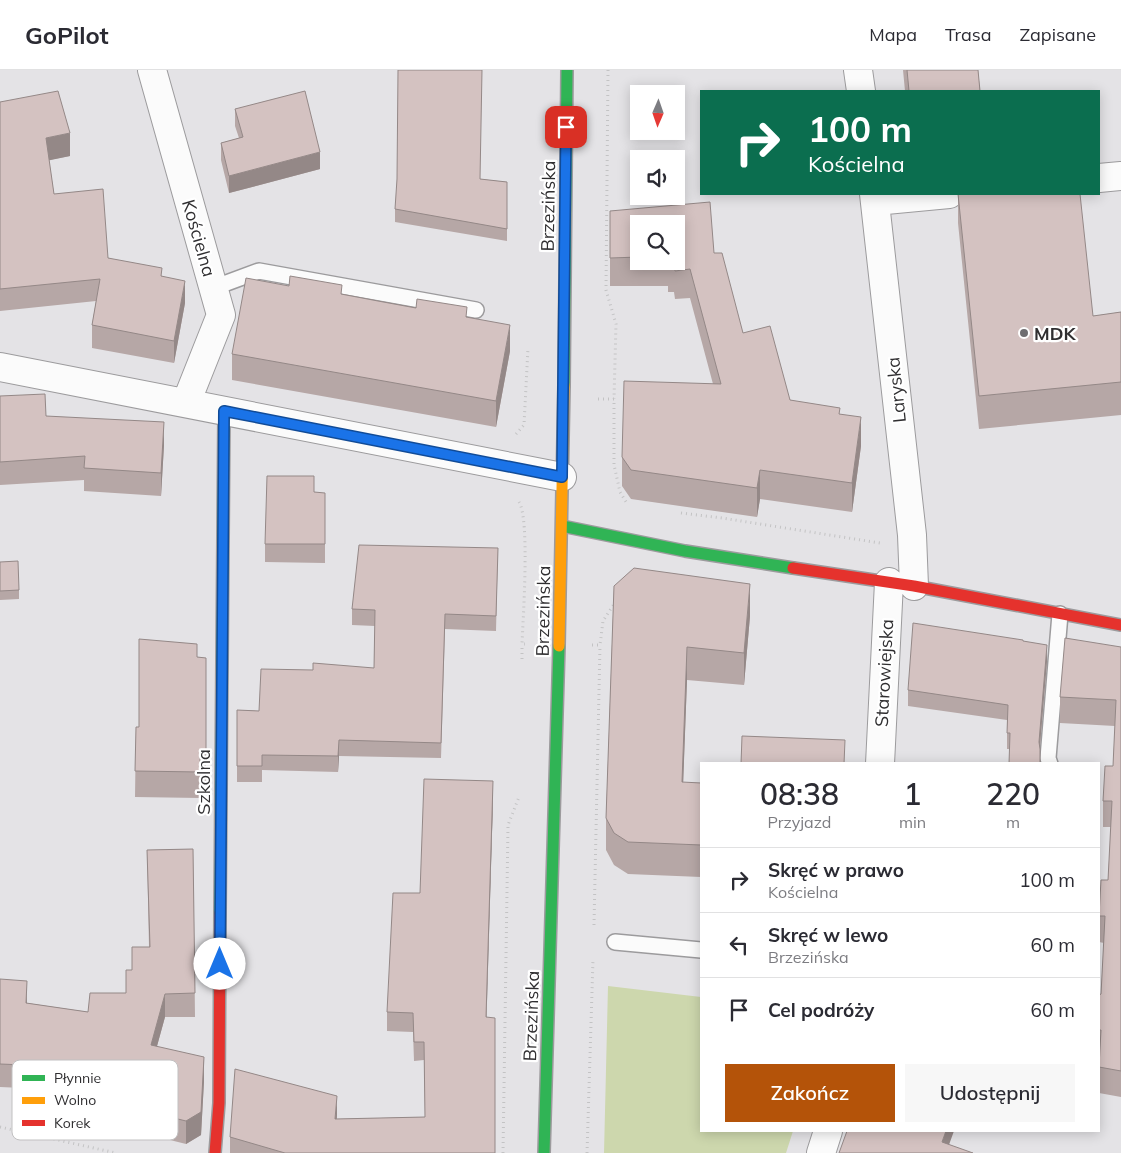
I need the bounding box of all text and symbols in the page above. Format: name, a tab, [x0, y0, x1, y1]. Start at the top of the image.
text: GoPilot	[25, 20, 109, 50]
text: Mapa	[869, 23, 917, 46]
text: Trasa	[945, 23, 992, 46]
text: Zapisane	[1020, 23, 1096, 46]
north arrow	[630, 85, 685, 140]
map controls	[630, 85, 685, 270]
pin	[545, 106, 587, 148]
text: 100 m	[808, 107, 912, 151]
icon: right	[725, 110, 790, 175]
icon: arrive	[552, 113, 580, 141]
button: sound	[630, 150, 685, 205]
text: Kościelna	[808, 150, 905, 178]
street label: Brzezińska	[536, 160, 560, 252]
street label: Kościelna	[177, 197, 221, 279]
button: search	[630, 215, 685, 270]
place label: MDK	[1034, 322, 1076, 345]
marker: MDK	[1018, 327, 1030, 339]
street label: Laryska	[881, 356, 911, 424]
street label: Brzezińska	[531, 565, 555, 657]
street label: Starowiejska	[870, 619, 898, 727]
street label: Szkolna	[192, 749, 215, 815]
text: 08:38	[760, 775, 839, 813]
text: 1	[904, 775, 922, 813]
text: 220	[986, 775, 1040, 813]
text: Przyjazd	[767, 812, 831, 832]
text: min	[899, 812, 926, 832]
text: m	[1006, 812, 1020, 832]
text: Skręć w prawo	[768, 858, 904, 882]
icon: right	[725, 866, 753, 894]
text: 100 m	[1019, 868, 1075, 892]
text: Kościelna	[768, 882, 838, 902]
text: Skręć w lewo	[768, 923, 888, 947]
icon: left	[725, 931, 753, 959]
text: 60 m	[1031, 933, 1075, 957]
position arrow	[193, 937, 245, 989]
text: Brzezińska	[768, 947, 849, 967]
street label: Brzezińska	[518, 970, 544, 1062]
icon: arrive	[725, 996, 753, 1024]
text: Cel podróży	[768, 998, 874, 1022]
text: 60 m	[1031, 998, 1075, 1022]
legend	[12, 1060, 178, 1140]
button: Zakończ	[725, 1064, 895, 1122]
button: Udostępnij	[905, 1064, 1075, 1122]
text: Płynnie	[54, 1069, 101, 1087]
text: Wolno	[54, 1091, 96, 1109]
text: Korek	[54, 1114, 91, 1132]

